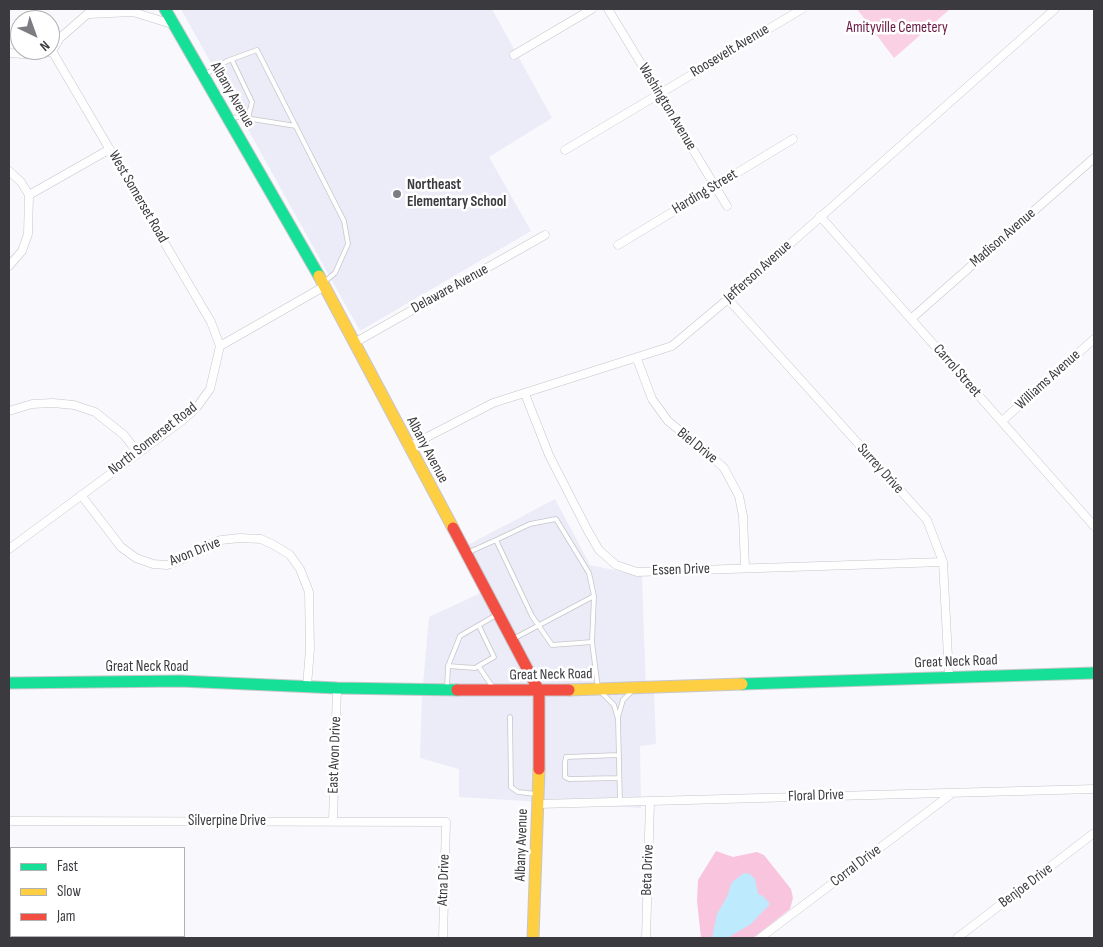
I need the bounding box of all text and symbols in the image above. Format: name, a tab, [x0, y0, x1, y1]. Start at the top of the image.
north arrow	[10, 10, 60, 60]
park label: Amityville Cemetery	[846, 19, 948, 37]
street label: Roosevelt Avenue	[687, 20, 773, 82]
text: N	[36, 37, 53, 55]
street label: Albany Avenue	[206, 59, 258, 131]
street label: Washington Avenue	[634, 60, 700, 154]
street label: West Somerset Road	[104, 148, 172, 246]
street label: Harding Street	[669, 166, 741, 218]
place label: Northeast Elementary School	[407, 176, 506, 211]
marker: Northeast Elementary School	[391, 188, 403, 200]
street label: Madison Avenue	[967, 205, 1039, 271]
street label: Jefferson Avenue	[721, 237, 795, 307]
street label: Delaware Avenue	[408, 261, 492, 317]
street label: Carrol Street	[929, 341, 985, 401]
street label: Williams Avenue	[1012, 346, 1084, 414]
street label: North Somerset Road	[105, 399, 201, 479]
street label: Albany Avenue	[402, 414, 452, 486]
street label: Biel Drive	[673, 424, 721, 468]
street label: Surrey Drive	[853, 440, 907, 498]
street label: Avon Drive	[167, 534, 223, 570]
street label: Essen Drive	[652, 560, 710, 580]
street label: Great Neck Road	[914, 652, 998, 672]
street label: Great Neck Road	[105, 658, 189, 676]
street label: Great Neck Road	[509, 665, 593, 685]
street label: East Avon Drive	[325, 716, 345, 794]
street label: Floral Drive	[788, 786, 844, 806]
street label: Albany Avenue	[512, 808, 532, 882]
street label: Silverpine Drive	[188, 812, 266, 830]
street label: Corral Drive	[827, 841, 885, 891]
street label: Beta Drive	[638, 844, 658, 896]
legend	[10, 847, 185, 937]
street label: Atna Drive	[434, 854, 454, 906]
text: Fast	[57, 857, 78, 876]
street label: Benjoe Drive	[996, 860, 1056, 912]
text: Slow	[57, 882, 81, 901]
text: Jam	[57, 907, 75, 926]

